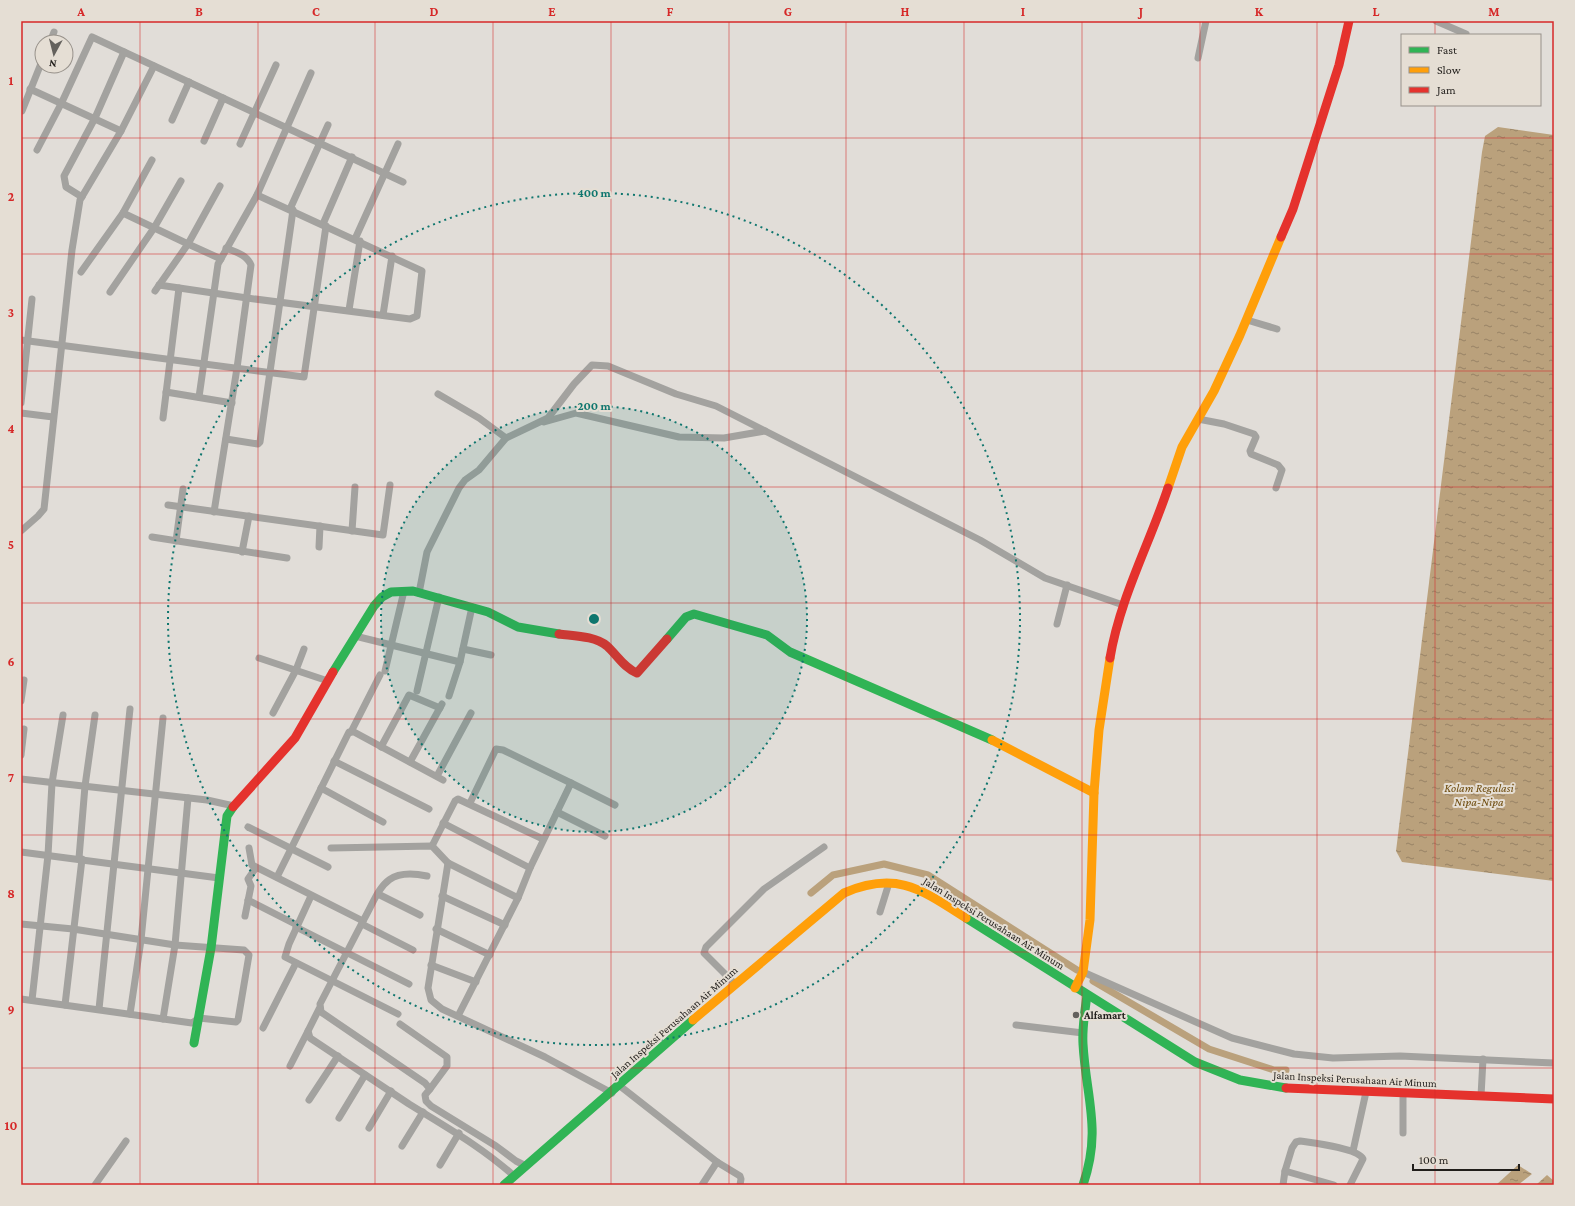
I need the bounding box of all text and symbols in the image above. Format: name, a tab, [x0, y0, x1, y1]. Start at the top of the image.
text: A	[76, 4, 85, 19]
text: B	[195, 4, 203, 19]
text: C	[312, 4, 320, 19]
text: D	[430, 4, 439, 19]
text: E	[548, 4, 556, 19]
text: F	[667, 4, 674, 19]
text: G	[784, 4, 792, 19]
text: H	[901, 4, 910, 19]
text: I	[1021, 4, 1025, 19]
text: J	[1137, 4, 1143, 19]
text: K	[1255, 4, 1264, 19]
text: L	[1373, 4, 1380, 19]
text: M	[1488, 4, 1500, 19]
north arrow	[34, 34, 74, 74]
legend	[1401, 34, 1541, 106]
text: Fast	[1437, 43, 1458, 57]
text: N	[48, 57, 57, 70]
text: Slow	[1437, 63, 1461, 77]
text: 1	[9, 73, 14, 88]
text: Jam	[1436, 83, 1456, 97]
text: 400 m	[577, 186, 612, 200]
text: 2	[8, 189, 15, 204]
text: 3	[8, 305, 14, 320]
text: 200 m	[577, 399, 611, 413]
text: 4	[7, 421, 15, 436]
text: 5	[8, 537, 14, 552]
centre of rings	[587, 612, 601, 626]
text: 6	[7, 654, 15, 669]
text: 7	[8, 770, 14, 785]
water label: Kolam Regulasi Nipa-Nipa	[1444, 781, 1514, 809]
street label: Jalan Inspeksi Perusahaan Air Minum	[920, 874, 1067, 972]
text: 8	[7, 886, 15, 901]
street label: Jalan Inspeksi Perusahaan Air Minum	[607, 964, 741, 1082]
text: 9	[7, 1002, 15, 1017]
place label: Alfamart	[1083, 1009, 1126, 1021]
marker: Alfamart	[1071, 1010, 1081, 1020]
street label: Jalan Inspeksi Perusahaan Air Minum	[1272, 1069, 1437, 1090]
text: 10	[5, 1118, 17, 1133]
scale bar	[1413, 1146, 1519, 1172]
text: 100 m	[1419, 1153, 1449, 1167]

